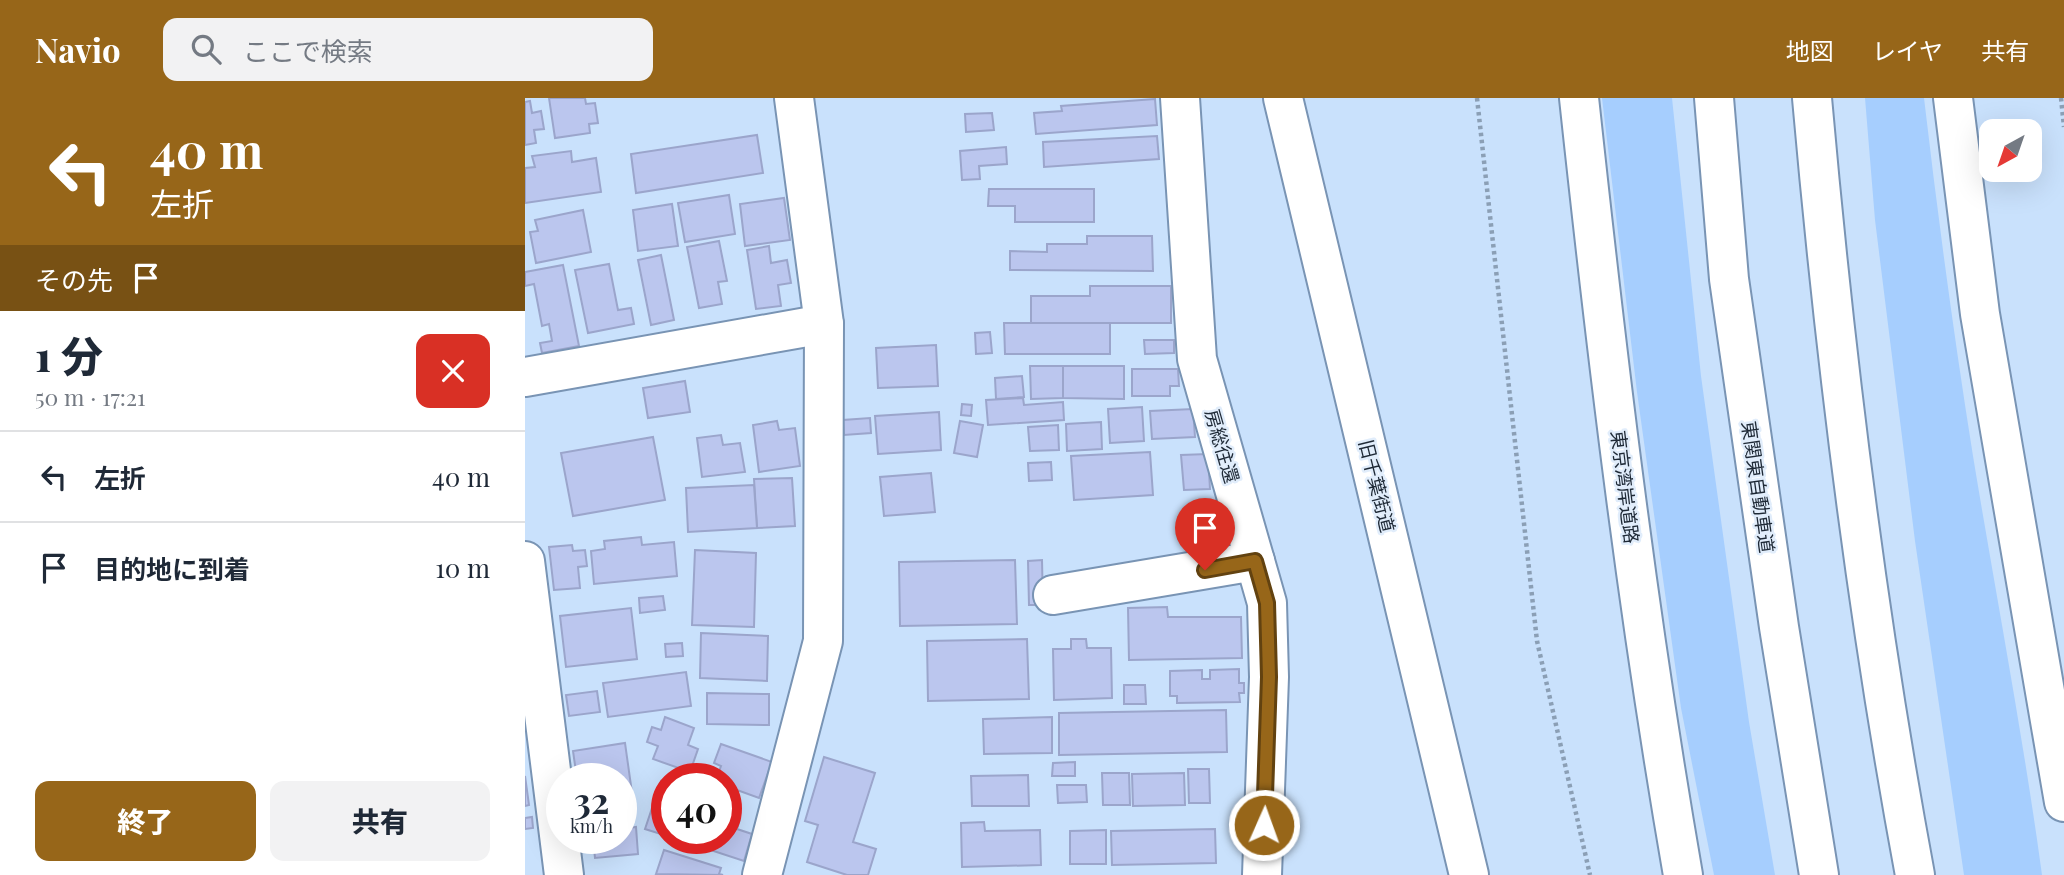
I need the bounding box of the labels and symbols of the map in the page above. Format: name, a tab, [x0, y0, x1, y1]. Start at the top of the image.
north arrow	[1979, 119, 2042, 182]
street label: 房総往還	[1200, 406, 1246, 486]
street label: 東関東自動車道	[1737, 419, 1781, 555]
street label: 東京湾岸道路	[1606, 429, 1646, 545]
street label: 旧千葉街道	[1354, 437, 1402, 535]
pin	[1175, 498, 1235, 570]
speed limit sign: 40	[651, 763, 742, 854]
position arrow	[1227, 788, 1301, 862]

